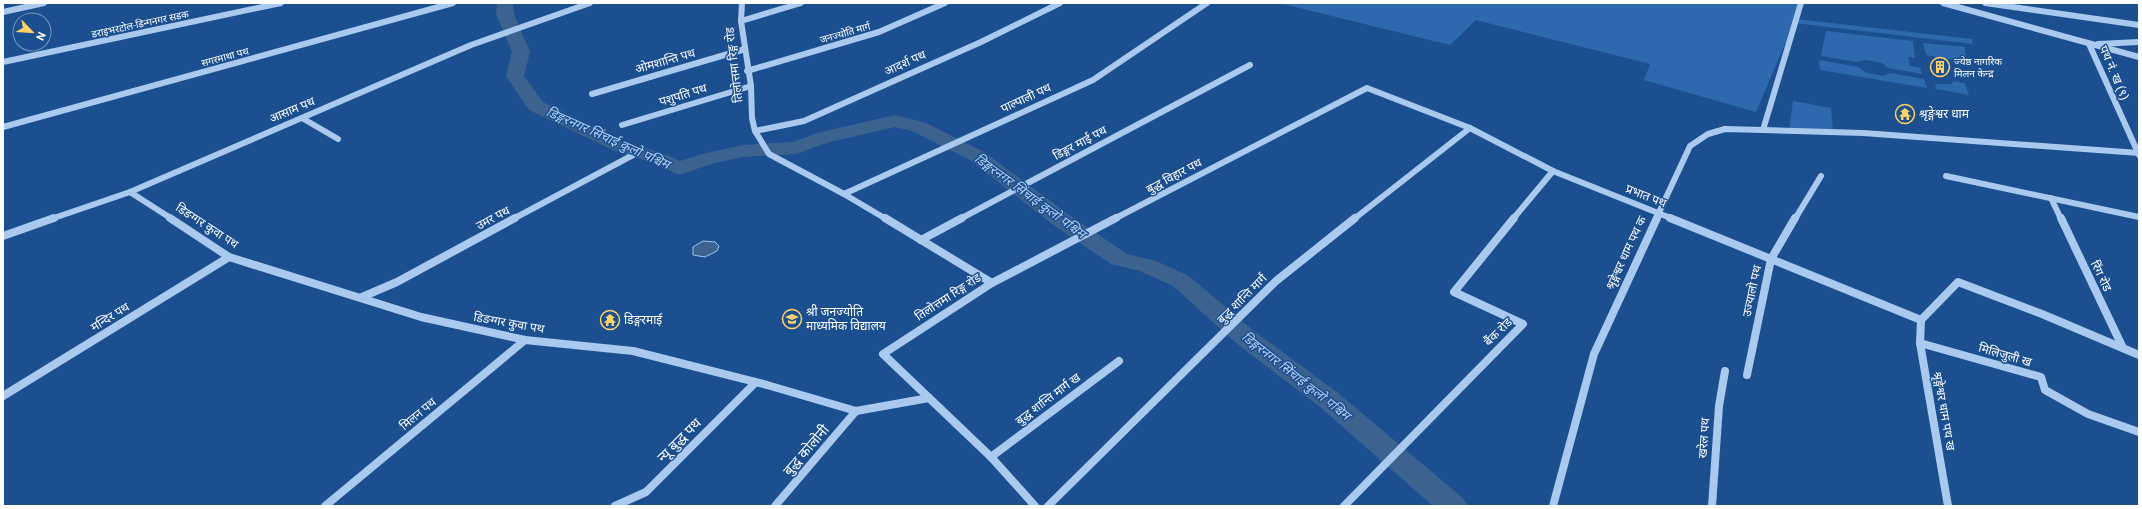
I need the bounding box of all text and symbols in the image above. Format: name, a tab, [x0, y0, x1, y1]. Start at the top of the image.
street label: डराइभरटोल-डिन्गनगर सडक	[89, 8, 190, 40]
north arrow	[12, 12, 52, 52]
street label: जनज्योति मार्ग	[818, 20, 872, 45]
street label: तिलोत्तमा रिङ्ग रोड	[721, 26, 746, 104]
text: N	[33, 30, 48, 42]
street label: पथ नं. ख (९)	[2096, 44, 2132, 102]
street label: सगरमाथा पथ	[200, 45, 250, 69]
street label: ओमशान्ति पथ	[633, 45, 697, 76]
street label: आदर्श पथ	[882, 47, 928, 78]
building icon: ज्येष्ठ नागरिक मिलन केन्द्र	[1929, 56, 1951, 78]
place label: ज्येष्ठ नागरिक मिलन केन्द्र	[1954, 56, 2002, 79]
street label: पाल्पाली पथ	[998, 79, 1054, 116]
street label: पशुपति पथ	[657, 80, 709, 110]
street label: आसाम पथ	[267, 94, 317, 126]
temple icon: श्रृङ्गेश्वर धाम	[1894, 103, 1916, 125]
water label: डिङ्गरनगर सिंचाई कुलो पश्चिम	[544, 104, 674, 174]
place label: श्रृङ्गेश्वर धाम	[1919, 106, 1970, 121]
street label: डिङ्गर माई पथ	[1050, 122, 1109, 163]
water label: डिङ्गरनगर सिंचाई कुलो पश्चिम	[971, 151, 1090, 243]
street label: बुद्ध विहार पथ	[1143, 154, 1205, 197]
street label: प्रभात पथ	[1624, 182, 1669, 211]
street label: डिङग्गर कुवा पथ	[173, 200, 242, 252]
street label: उमर पथ	[474, 203, 513, 233]
street label: श्रृङ्गेश्वर धाम पथ क	[1602, 213, 1649, 292]
street label: रिंग रोड	[2088, 258, 2115, 294]
street label: उज्यालो पथ	[1739, 263, 1764, 318]
street label: तिलोत्तमा रिङ्ग रोड	[912, 269, 984, 324]
street label: बुद्ध शान्ति मार्ग	[1214, 270, 1271, 327]
street label: मन्दिर पथ	[88, 299, 132, 334]
place label: श्री जनज्योति माध्यमिक विद्यालय	[806, 304, 887, 333]
school or university icon: श्री जनज्योति माध्यमिक विद्यालय	[781, 308, 803, 330]
street label: डिङग्गर कुवा पथ	[472, 309, 546, 337]
temple icon: डिङ्गरमाई	[599, 309, 621, 331]
place label: डिङ्गरमाई	[624, 312, 663, 327]
street label: बैंक रोड	[1481, 314, 1515, 349]
water label: डिङ्गरनगर सिंचाई कुलो पश्चिम	[1238, 329, 1355, 425]
street label: मिलिजुली ख	[1977, 340, 2034, 370]
street label: बुद्ध शान्ति मार्ग ख	[1012, 369, 1084, 429]
street label: श्रृङ्गेश्वर धाम पथ ख	[1930, 370, 1959, 452]
street label: मिलन पथ	[397, 394, 439, 433]
street label: न्यू बुद्ध पथ	[654, 414, 706, 467]
street label: खरेल पथ	[1695, 417, 1712, 459]
street label: बुद्ध कोलोनी	[780, 421, 834, 480]

